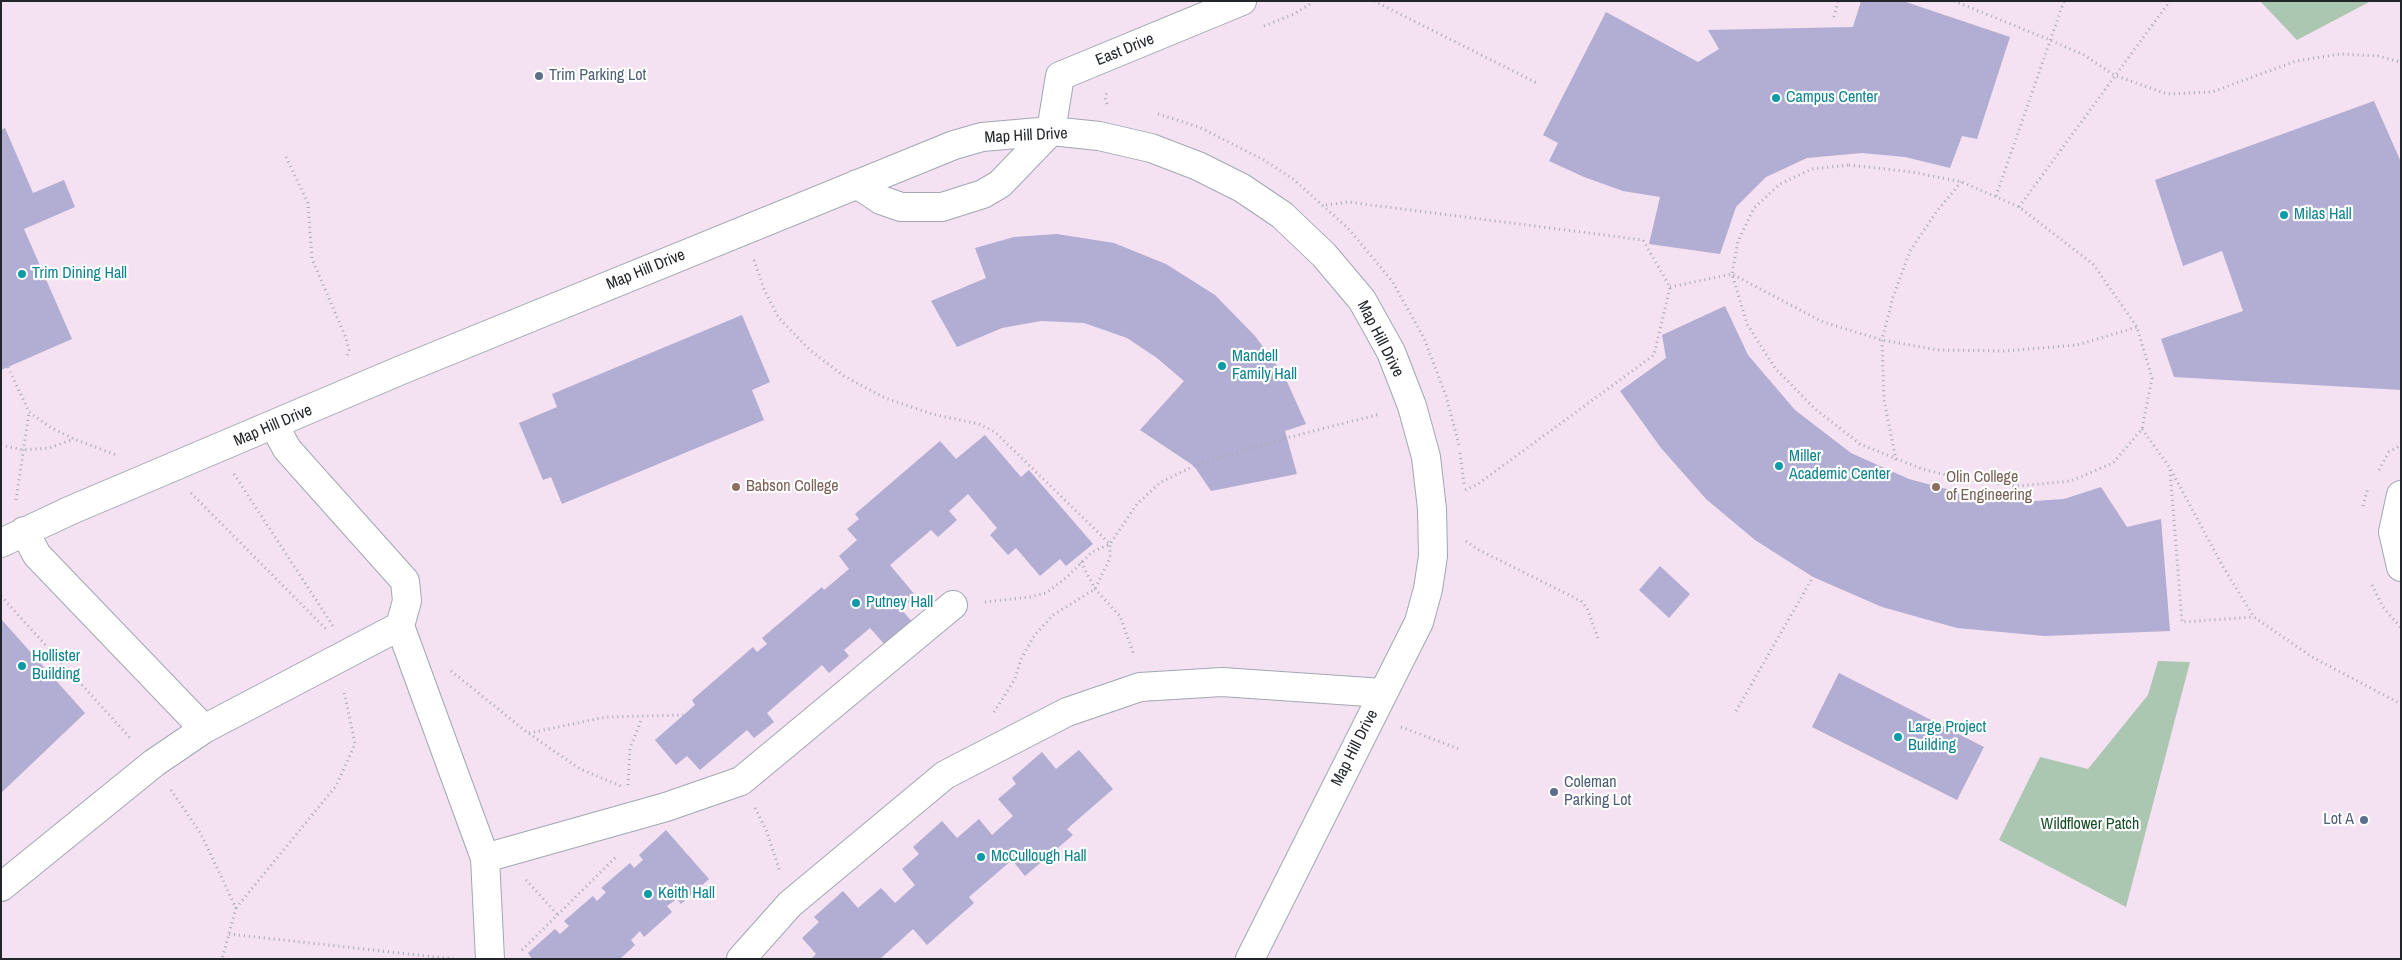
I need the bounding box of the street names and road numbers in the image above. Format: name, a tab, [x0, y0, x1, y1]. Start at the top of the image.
street label: East Drive	[1093, 30, 1157, 70]
street label: Map Hill Drive	[984, 124, 1068, 148]
street label: Map Hill Drive	[604, 246, 688, 294]
street label: Map Hill Drive	[1353, 298, 1407, 380]
street label: Map Hill Drive	[231, 401, 315, 451]
street label: Map Hill Drive	[1328, 707, 1382, 789]

